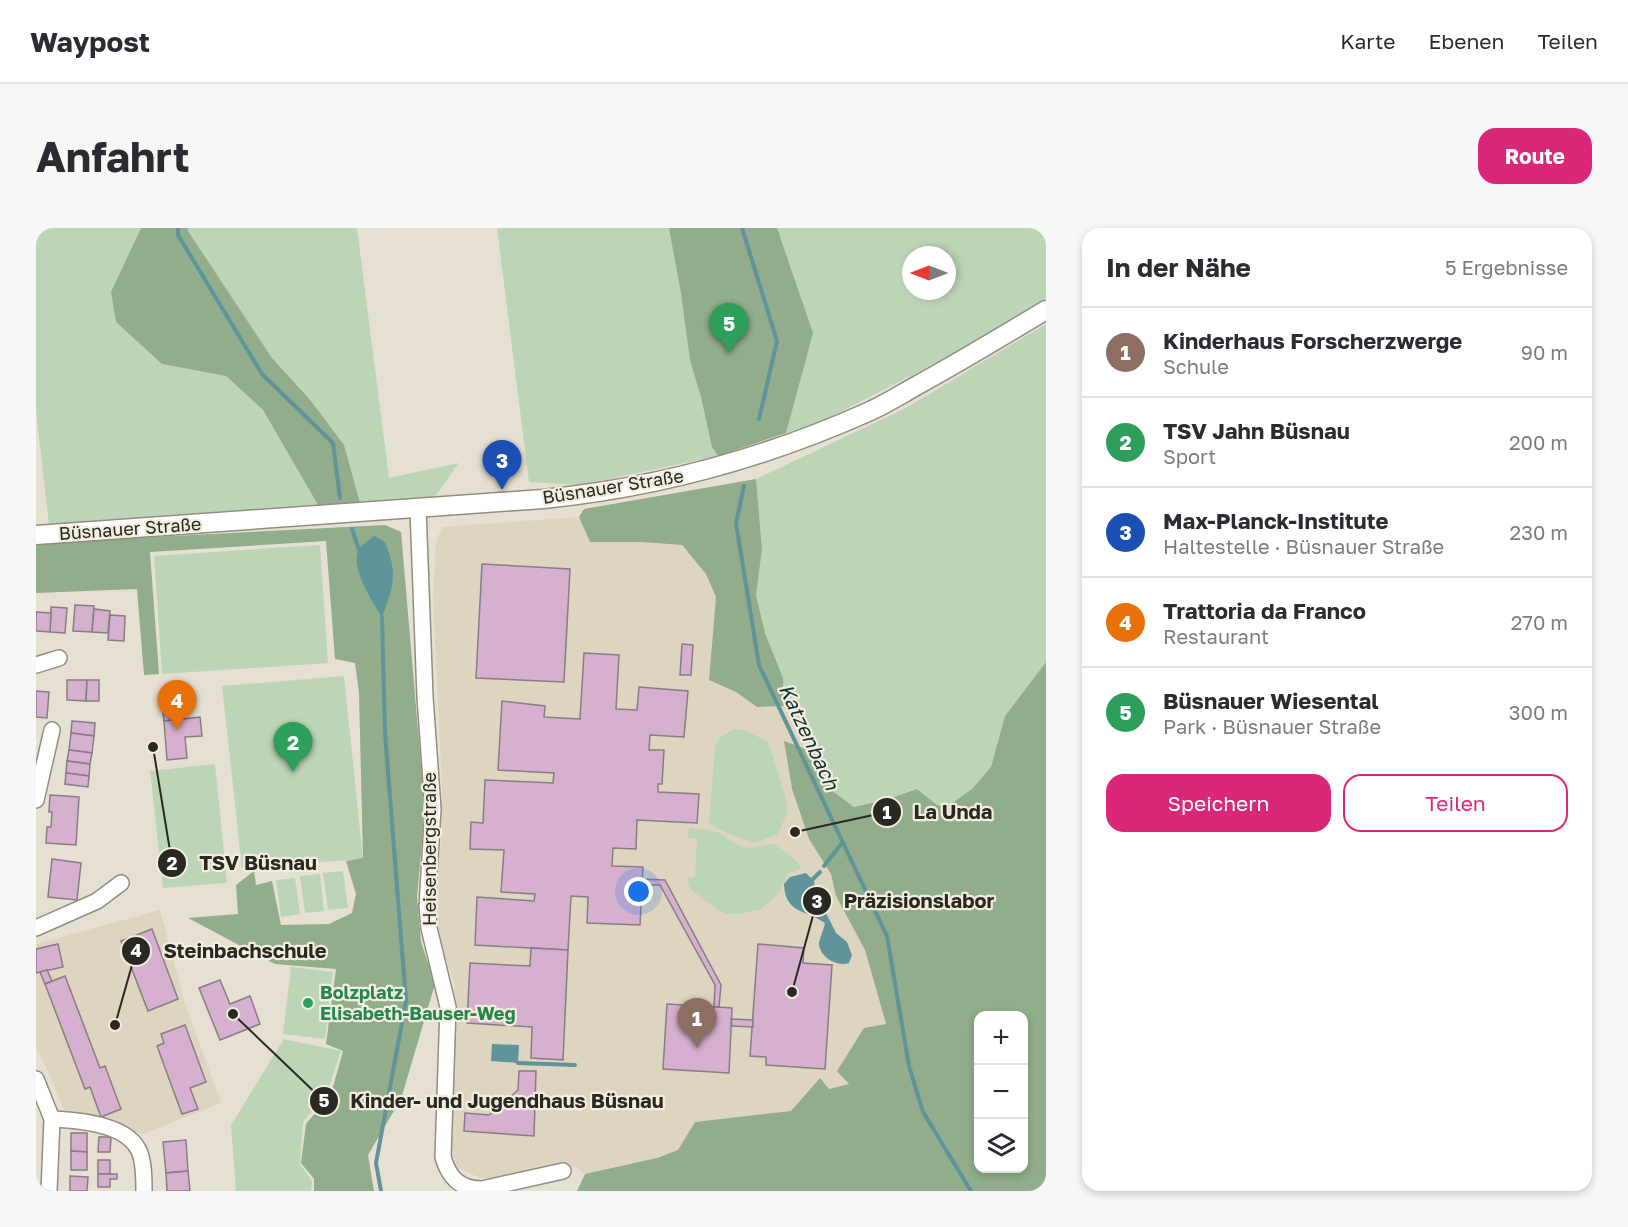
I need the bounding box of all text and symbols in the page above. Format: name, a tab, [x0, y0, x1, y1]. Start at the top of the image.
text: Waypost	[30, 25, 150, 58]
text: Karte	[1340, 28, 1396, 54]
text: Ebenen	[1429, 28, 1504, 54]
text: Teilen	[1537, 28, 1598, 54]
button: Route	[1478, 128, 1592, 184]
text: Anfahrt	[36, 131, 190, 181]
north arrow	[902, 246, 956, 300]
text: In der Nähe	[1106, 252, 1251, 283]
text: 5 Ergebnisse	[1445, 255, 1568, 279]
pin: 5	[710, 304, 748, 353]
text: Kinderhaus Forscherzwerge	[1163, 327, 1462, 354]
text: 1	[1120, 340, 1131, 364]
text: 90 m	[1521, 340, 1568, 364]
text: Schule	[1163, 354, 1229, 378]
text: TSV Jahn Büsnau	[1163, 417, 1350, 444]
text: 2	[1119, 430, 1132, 454]
text: 200 m	[1509, 430, 1568, 454]
pin: 3	[482, 440, 522, 490]
text: Sport	[1163, 444, 1216, 468]
street label: Büsnauer Straße	[541, 464, 685, 508]
text: Max-Planck-Institute	[1163, 507, 1388, 534]
street label: Büsnauer Straße	[58, 512, 202, 544]
text: 3	[1119, 520, 1132, 544]
text: 230 m	[1510, 520, 1568, 544]
text: Haltestelle · Büsnauer Straße	[1163, 534, 1444, 558]
text: Trattoria da Franco	[1163, 597, 1366, 624]
text: 4	[1119, 610, 1132, 634]
text: 270 m	[1511, 610, 1568, 634]
text: Restaurant	[1163, 624, 1269, 648]
pin: 4	[158, 680, 196, 730]
water label: Katzenbach	[775, 680, 845, 794]
text: Büsnauer Wiesental	[1163, 687, 1379, 714]
text: 5	[1119, 700, 1132, 724]
text: 300 m	[1509, 700, 1568, 724]
text: Park · Büsnauer Straße	[1163, 714, 1381, 738]
pin: 2	[274, 722, 312, 772]
street label: Heisenbergstraße	[418, 772, 440, 926]
button: Speichern	[1106, 774, 1331, 832]
button: Teilen	[1343, 774, 1568, 832]
callout: La Unda	[872, 793, 1005, 831]
text: La Unda	[914, 799, 992, 823]
text: 1	[882, 801, 892, 823]
callout: TSV Büsnau	[157, 844, 328, 882]
text: TSV Büsnau	[199, 850, 317, 874]
text: 2	[167, 852, 178, 874]
your location	[624, 877, 653, 906]
callout: Präzisionslabor	[802, 882, 1007, 920]
text: Präzisionslabor	[844, 888, 994, 912]
text: 3	[812, 890, 823, 912]
callout: Steinbachschule	[121, 932, 338, 970]
text: Steinbachschule	[163, 938, 327, 962]
text: 4	[130, 939, 142, 961]
place label: Bolzplatz Elisabeth-Bauser-Weg	[320, 981, 516, 1024]
marker: Bolzplatz Elisabeth-Bauser-Weg	[301, 996, 315, 1010]
pin: 1	[678, 998, 716, 1048]
map controls	[974, 1011, 1028, 1173]
button: +	[974, 1011, 1028, 1065]
button: −	[974, 1065, 1028, 1119]
callout: Kinder- und Jugendhaus Büsnau	[309, 1082, 676, 1120]
text: Kinder- und Jugendhaus Büsnau	[350, 1088, 664, 1112]
text: 5	[319, 1089, 330, 1111]
button: layers	[974, 1119, 1028, 1173]

